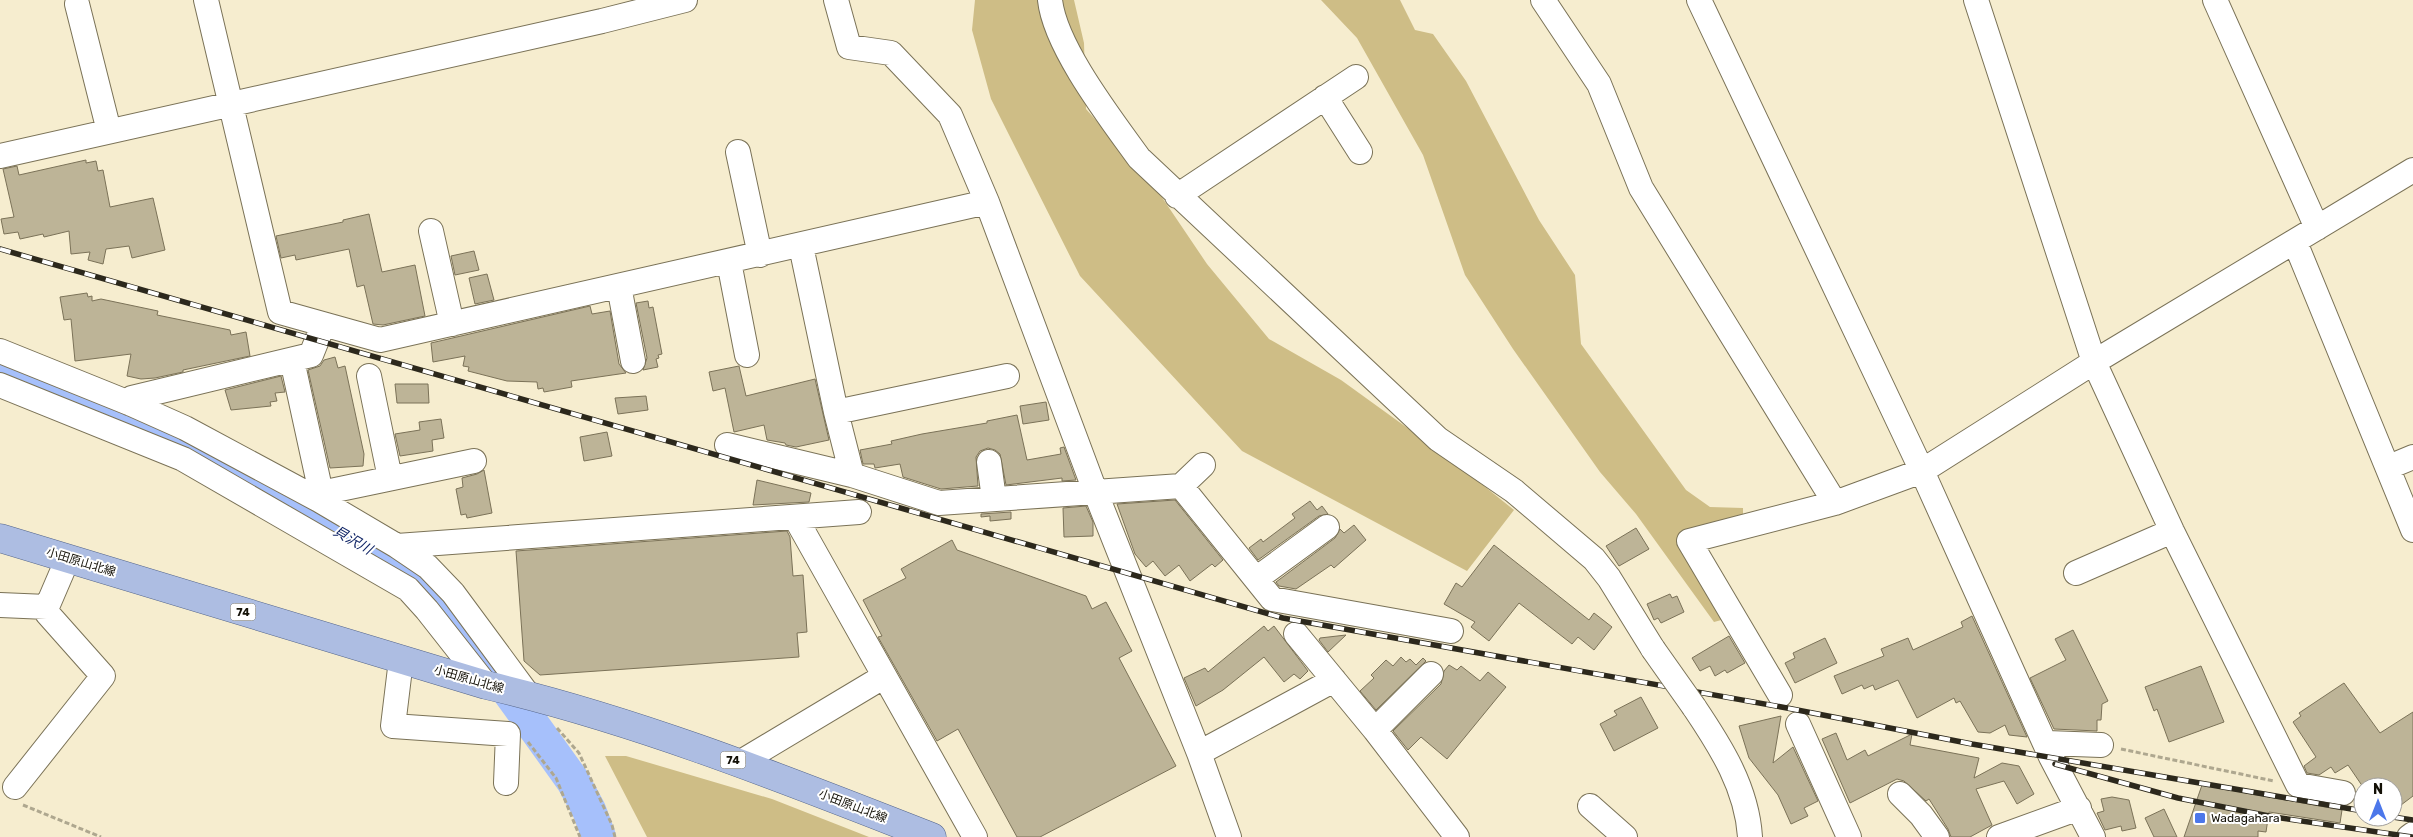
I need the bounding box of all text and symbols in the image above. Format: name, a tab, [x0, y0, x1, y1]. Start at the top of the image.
water label: 貝沢川	[330, 523, 377, 559]
street label: 小田原山北線	[45, 545, 117, 579]
road number: 74	[230, 604, 256, 620]
street label: 小田原山北線	[432, 662, 506, 696]
road number: 74	[720, 752, 746, 768]
north arrow	[2353, 777, 2403, 827]
text: N	[2373, 781, 2383, 798]
street label: 小田原山北線	[817, 787, 889, 825]
marker: Wadagahara	[2193, 811, 2207, 825]
place label: Wadagahara	[2211, 811, 2280, 825]

